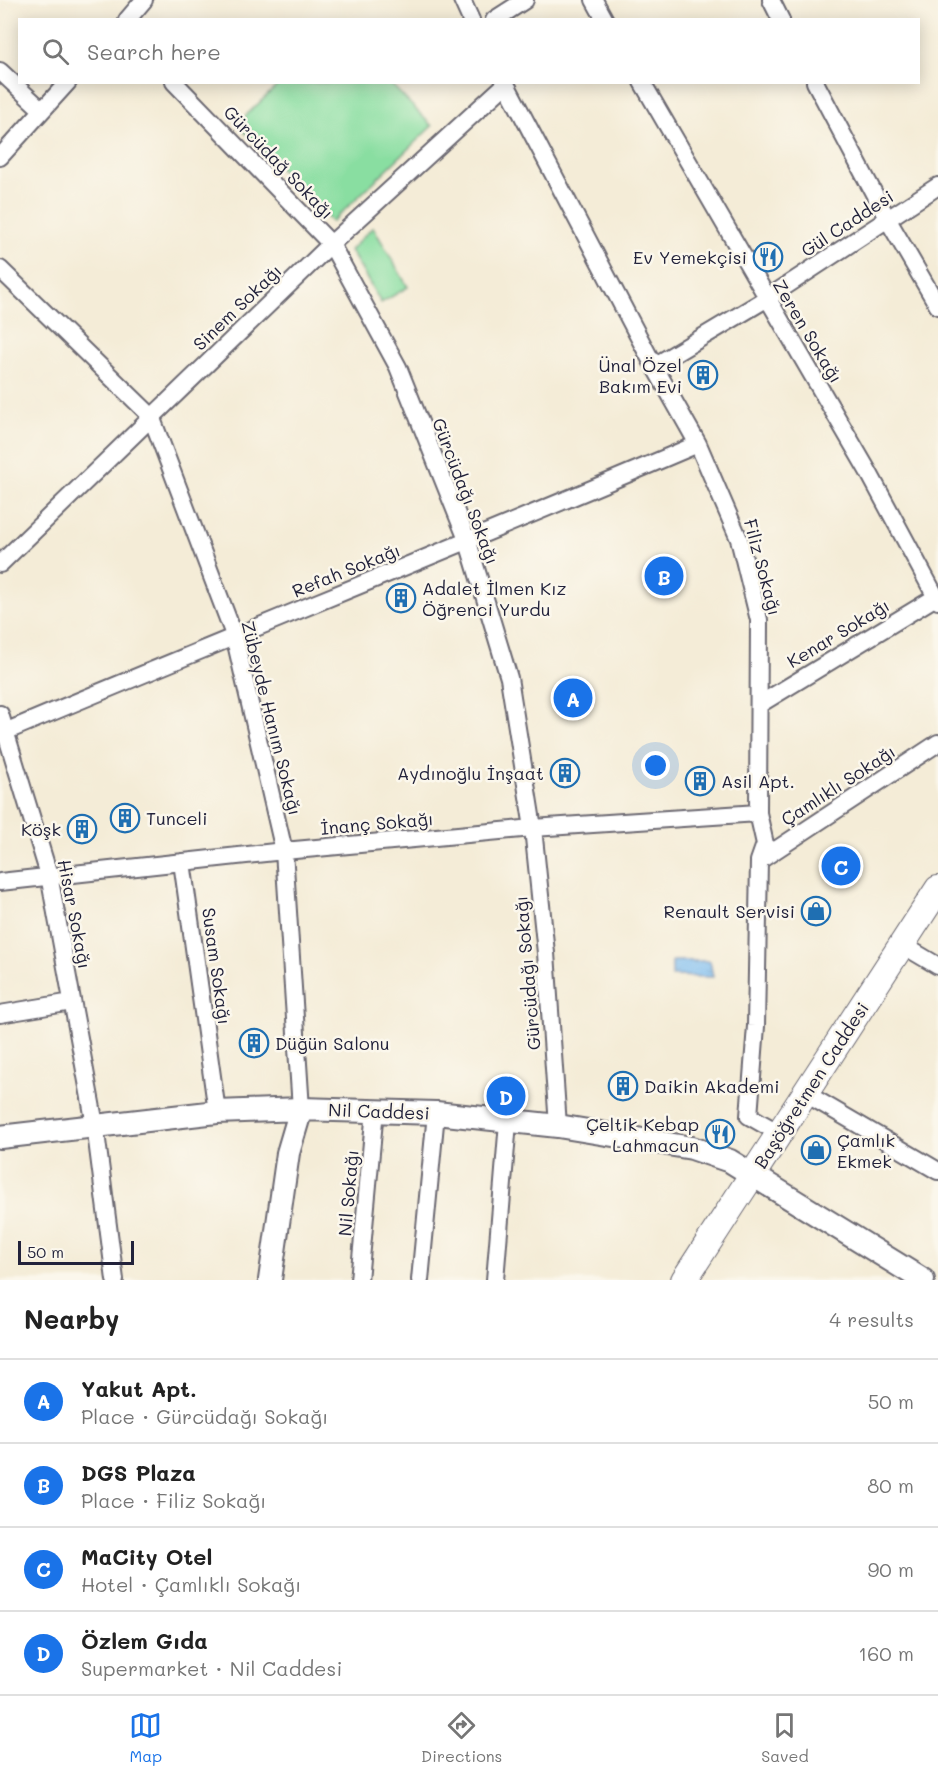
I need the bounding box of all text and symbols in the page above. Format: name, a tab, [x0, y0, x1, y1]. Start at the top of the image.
search box	[18, 18, 920, 84]
icon: search	[39, 35, 72, 68]
text: Search here	[87, 37, 221, 66]
street label: Gürcüdağ Sokağı	[219, 100, 339, 224]
street label: Gül Caddesi	[796, 184, 898, 262]
restaurant icon: Ev Yemekçisi	[752, 241, 784, 273]
place label: Ev Yemekçisi	[633, 245, 747, 269]
street label: Sinem Sokağı	[187, 259, 287, 355]
street label: Zeren Sokağı	[768, 275, 848, 387]
place label: Ünal Özel Bakım Evi	[599, 353, 682, 398]
building icon: Ünal Özel Bakım Evi	[687, 359, 719, 391]
street label: Gürcüdağı Sokağı	[427, 414, 505, 568]
street label: Filiz Sokağı	[739, 516, 787, 618]
street label: Refah Sokağı	[288, 537, 404, 603]
pin: B	[644, 554, 684, 598]
place label: Adalet İlmen Kız Öğrenci Yurdu	[422, 576, 567, 621]
building icon: Adalet İlmen Kız Öğrenci Yurdu	[385, 582, 417, 614]
street label: Kenar Sokağı	[782, 593, 894, 673]
street label: Zübeyde Hanım Sokağı	[236, 618, 308, 818]
pin: A	[554, 676, 592, 720]
street label: Çamlıklı Sokağı	[776, 739, 900, 831]
your location	[641, 751, 670, 780]
building icon: Aydınoğlu İnşaat	[549, 757, 581, 789]
place label: Aydınoğlu İnşaat	[397, 761, 544, 785]
building icon: Asil Apt.	[684, 765, 716, 797]
place label: Asil Apt.	[721, 769, 795, 793]
building icon: Tunceli	[109, 802, 141, 834]
place label: Tunceli	[146, 806, 208, 830]
street label: İnanç Sokağı	[320, 806, 434, 840]
building icon: Köşk	[66, 813, 98, 845]
place label: Köşk	[21, 817, 61, 841]
pin: C	[822, 844, 860, 888]
street label: Hisar Sokağı	[53, 857, 97, 971]
street label: Gürcüdağı Sokağı	[508, 895, 546, 1051]
shop icon: Renault Servisi	[800, 895, 832, 927]
place label: Renault Servisi	[663, 899, 795, 923]
street label: Susam Sokağı	[197, 906, 237, 1026]
street label: Başöğretmen Caddesi	[748, 997, 874, 1173]
building icon: Düğün Salonu	[238, 1027, 270, 1059]
place label: Düğün Salonu	[275, 1031, 390, 1055]
building icon: Daikin Akademi	[607, 1070, 639, 1102]
pin: D	[486, 1074, 526, 1118]
place label: Daikin Akademi	[644, 1074, 780, 1098]
street label: Nil Caddesi	[328, 1097, 430, 1125]
place label: Çeltik Kebap Lahmacun	[586, 1112, 699, 1157]
restaurant icon: Çeltik Kebap Lahmacun	[704, 1118, 736, 1150]
place label: Çamlık Ekmek	[837, 1128, 895, 1173]
shop icon: Çamlık Ekmek	[800, 1134, 832, 1166]
street label: Nil Sokağı	[332, 1149, 364, 1237]
scale bar	[18, 1238, 134, 1266]
text: 50 m	[27, 1241, 64, 1262]
text: Nearby	[24, 1302, 119, 1336]
text: 4 results	[829, 1306, 914, 1332]
text: Yakut Apt.	[81, 1374, 197, 1403]
text: A	[37, 1388, 50, 1414]
text: 50 m	[868, 1388, 914, 1414]
text: Place · Gürcüdağı Sokağı	[81, 1403, 328, 1429]
text: DGS Plaza	[81, 1458, 196, 1487]
text: B	[37, 1472, 50, 1498]
text: 80 m	[867, 1472, 914, 1498]
text: Place · Filiz Sokağı	[81, 1487, 266, 1513]
text: MaCity Otel	[81, 1542, 212, 1571]
text: C	[36, 1556, 51, 1582]
text: 90 m	[868, 1556, 914, 1582]
text: Hotel · Çamlıklı Sokağı	[81, 1571, 301, 1597]
text: Özlem Gıda	[81, 1626, 208, 1655]
text: D	[36, 1640, 51, 1666]
text: 160 m	[858, 1640, 914, 1666]
text: Supermarket · Nil Caddesi	[81, 1655, 342, 1681]
tab: Map	[129, 1709, 162, 1766]
tab: Directions	[421, 1709, 502, 1766]
tab: Saved	[761, 1709, 809, 1766]

